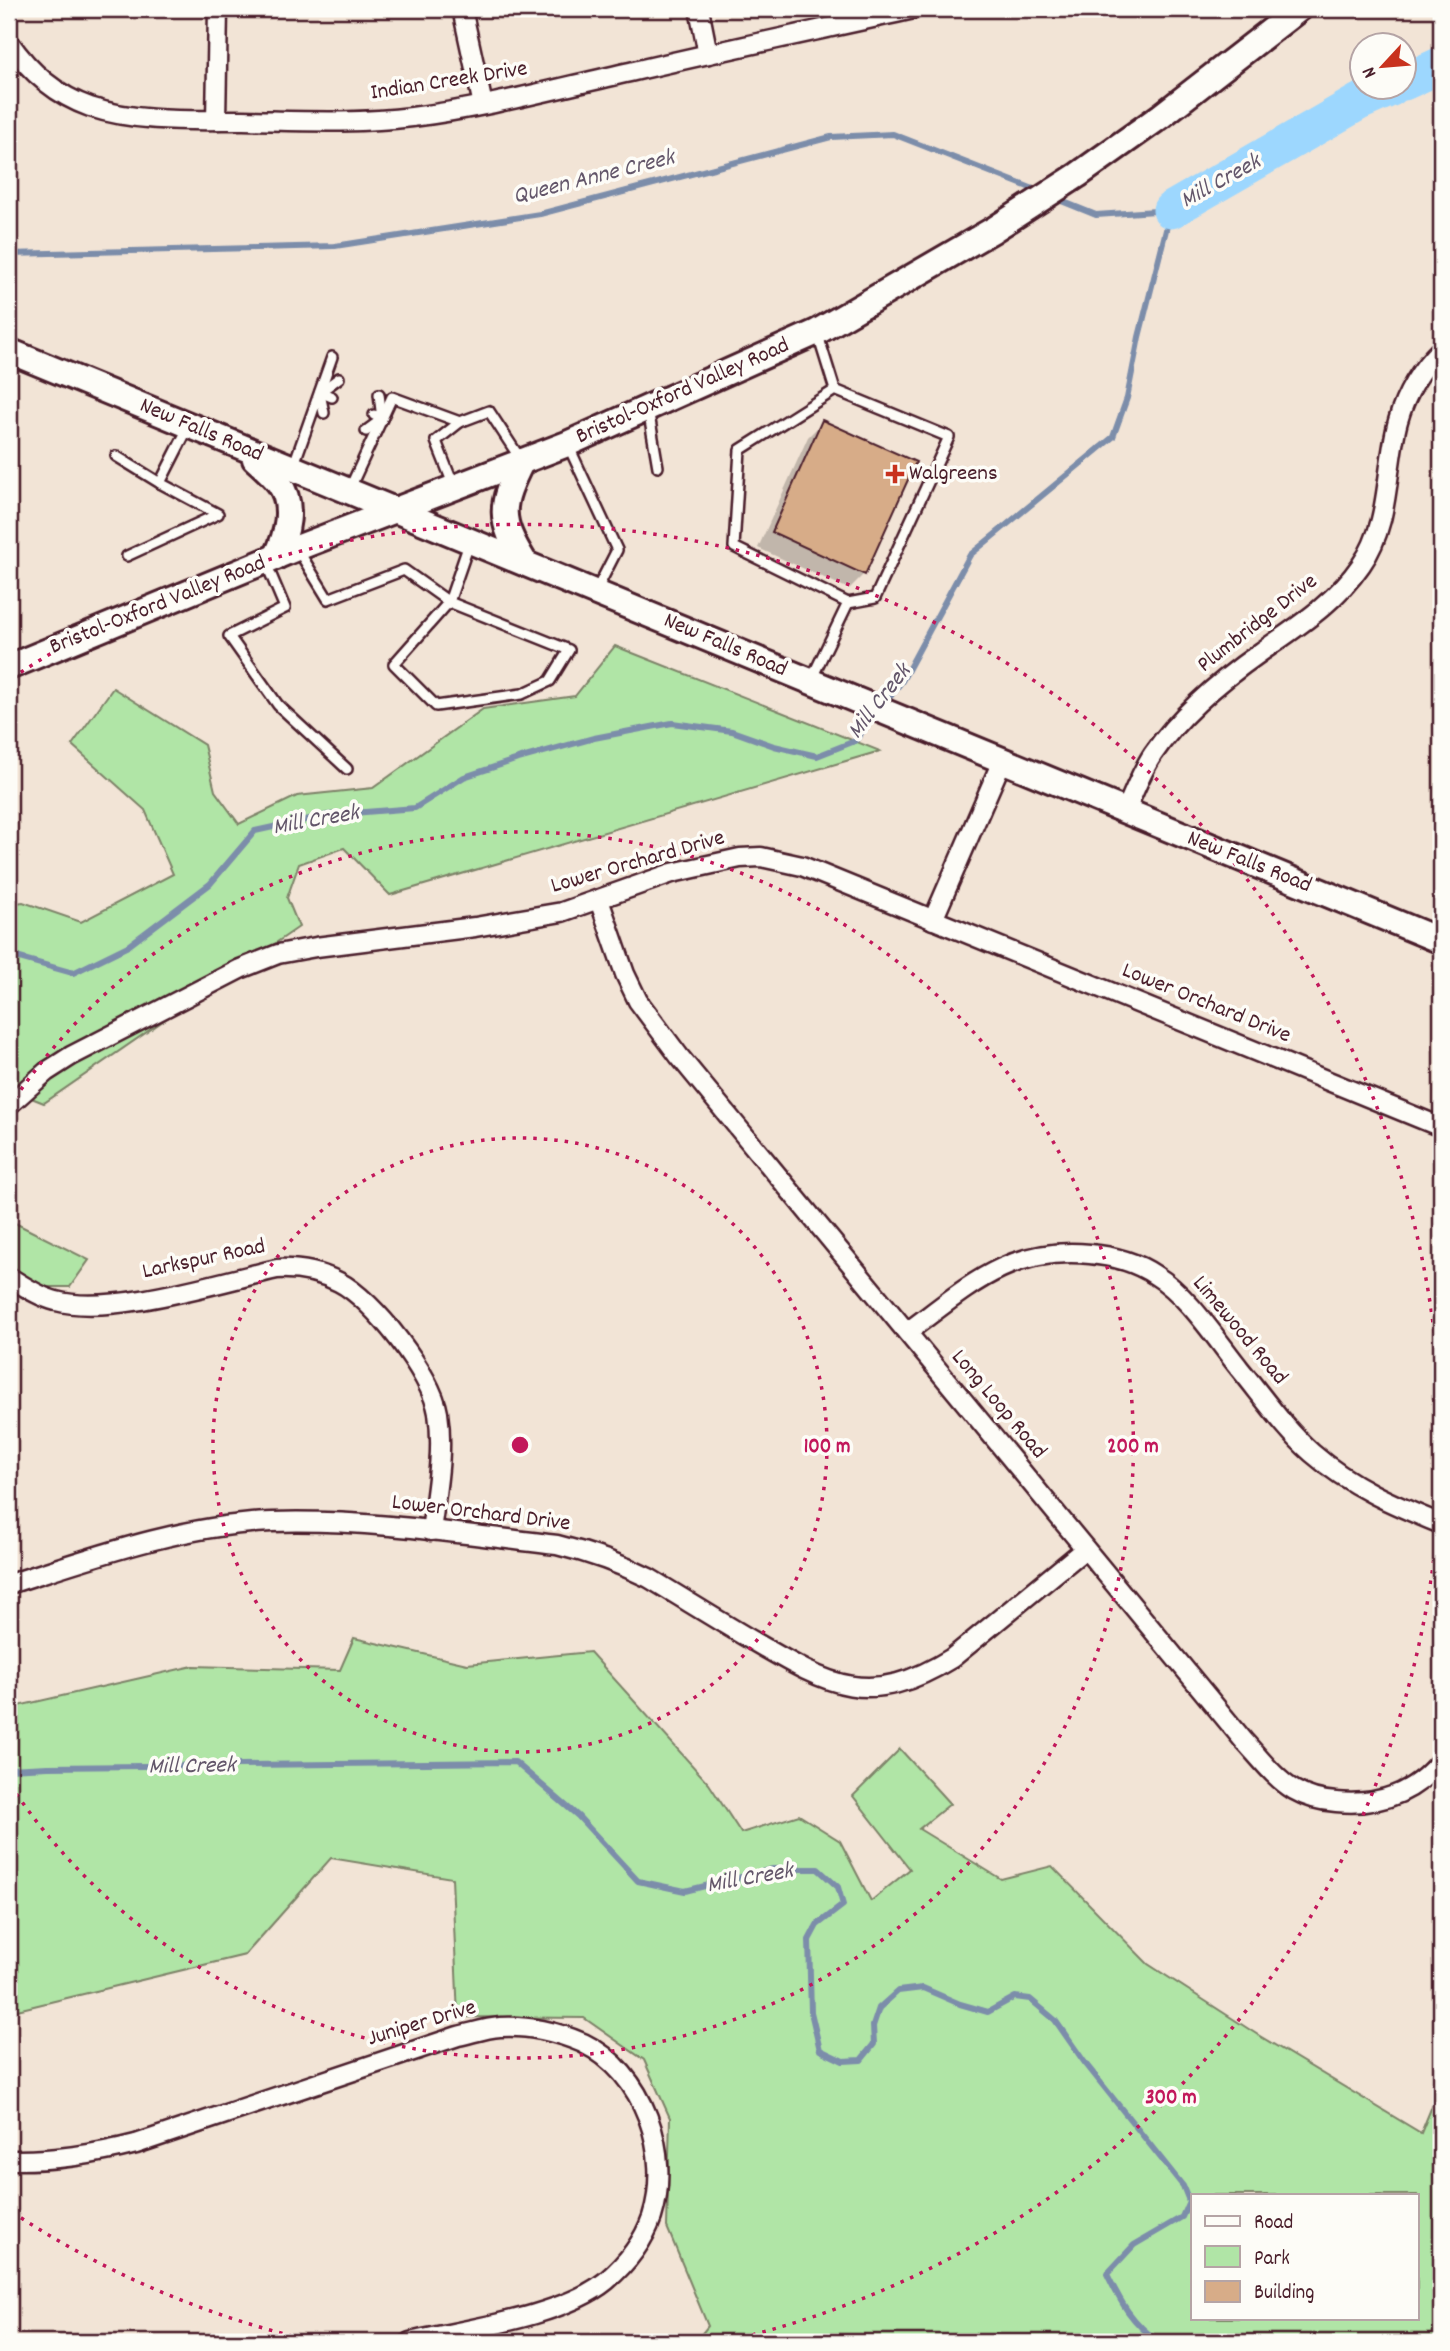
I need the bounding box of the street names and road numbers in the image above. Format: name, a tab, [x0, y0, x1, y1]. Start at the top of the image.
street label: Indian Creek Drive	[368, 53, 530, 111]
street label: Bristol-Oxford Valley Road	[571, 330, 795, 454]
street label: New Falls Road	[134, 390, 268, 472]
street label: Bristol-Oxford Valley Road	[45, 548, 271, 664]
street label: Plumbridge Drive	[1191, 566, 1325, 682]
street label: New Falls Road	[658, 605, 792, 687]
street label: Lower Orchard Drive	[547, 822, 729, 904]
street label: New Falls Road	[1182, 823, 1316, 903]
street label: Lower Orchard Drive	[1117, 955, 1295, 1053]
street label: Larkspur Road	[139, 1231, 269, 1289]
street label: Limewood Road	[1183, 1269, 1295, 1393]
street label: Long Loop Road	[942, 1343, 1054, 1467]
street label: Lower Orchard Drive	[390, 1487, 572, 1541]
street label: Juniper Drive	[364, 1992, 480, 2056]

